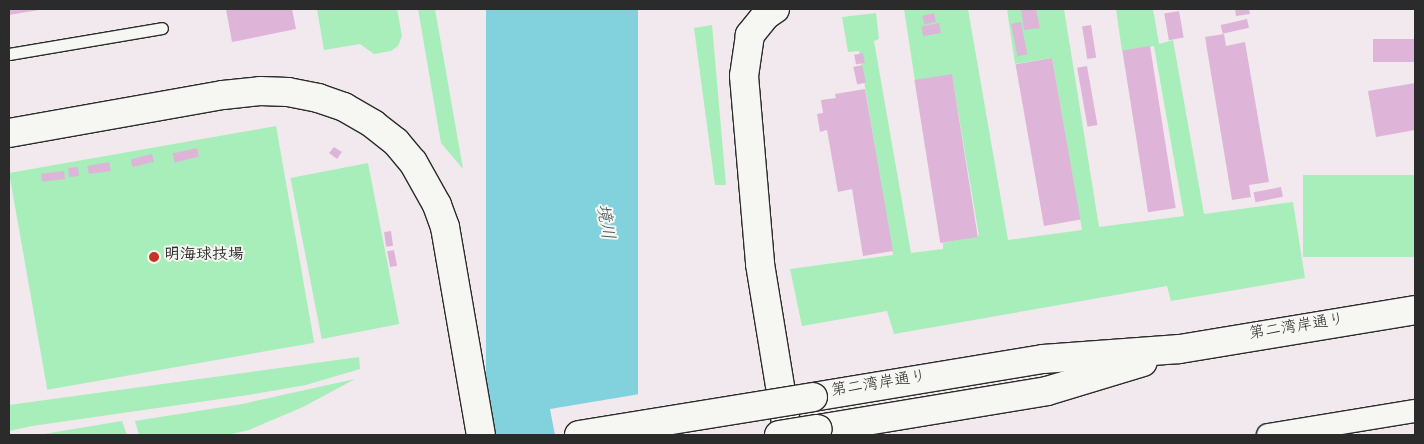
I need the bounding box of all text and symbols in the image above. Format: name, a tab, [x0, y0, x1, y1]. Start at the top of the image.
water label: 境川	[590, 203, 616, 241]
place label: 明海球技場	[164, 247, 244, 267]
marker: 明海球技場	[148, 251, 160, 263]
street label: 第二湾岸通り	[1248, 312, 1346, 346]
street label: 第二湾岸通り	[830, 369, 928, 403]

